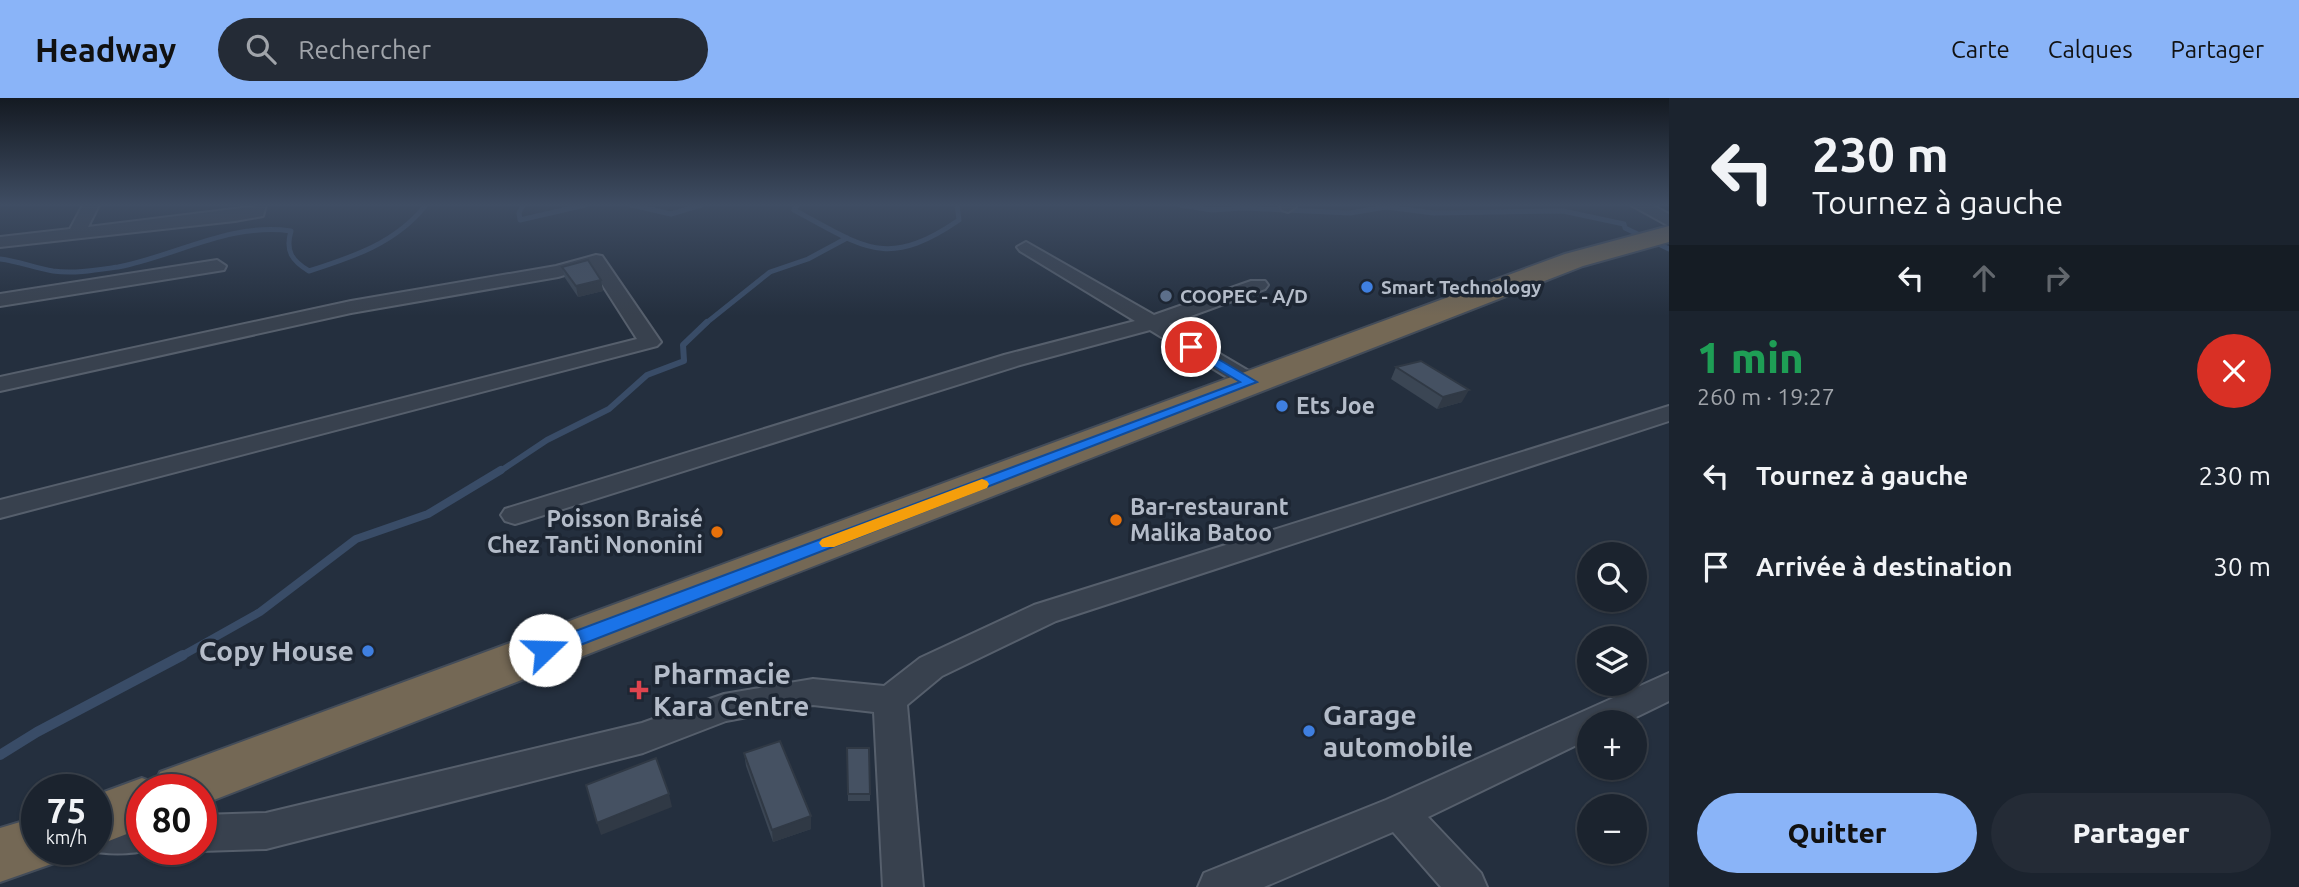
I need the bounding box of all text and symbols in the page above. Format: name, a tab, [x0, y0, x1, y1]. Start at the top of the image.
search box	[218, 18, 708, 81]
icon: search	[242, 30, 280, 68]
text: Headway	[35, 31, 176, 68]
text: Rechercher	[298, 35, 431, 64]
text: Carte	[1951, 36, 2010, 63]
text: Calques	[2048, 36, 2133, 63]
text: Partager	[2171, 36, 2264, 63]
icon: left	[1697, 126, 1788, 217]
text: 230 m	[1812, 126, 1949, 181]
text: Tournez à gauche	[1812, 184, 2063, 220]
icon: left	[1892, 259, 1930, 297]
icon: ahead	[1965, 259, 2003, 297]
icon: right	[2038, 259, 2076, 297]
place label: Smart Technology	[1381, 276, 1541, 298]
marker: Smart Technology	[1359, 279, 1375, 295]
place label: COOPEC - A/D	[1180, 285, 1308, 307]
marker: COOPEC - A/D	[1158, 288, 1174, 304]
pin	[1161, 317, 1221, 377]
icon: arrive	[1172, 328, 1210, 366]
text: 1 min	[1697, 334, 1804, 381]
button: close	[2197, 334, 2271, 408]
text: 260 m · 19:27	[1697, 384, 1835, 409]
place label: Ets Joe	[1296, 393, 1375, 418]
marker: Ets Joe	[1274, 398, 1290, 414]
icon: left	[1697, 457, 1735, 495]
text: Tournez à gauche	[1756, 461, 1968, 490]
text: 230 m	[2199, 461, 2271, 490]
place label: Bar-restaurant Malika Batoo	[1130, 494, 1289, 545]
place label: Poisson Braisé Chez Tanti Nononini	[487, 506, 703, 557]
marker: Bar-restaurant Malika Batoo	[1108, 512, 1124, 528]
marker: Poisson Braisé Chez Tanti Nononini	[709, 524, 725, 540]
map controls	[1577, 542, 1647, 864]
button: search	[1577, 542, 1647, 612]
icon: arrive	[1697, 548, 1735, 586]
text: Arrivée à destination	[1756, 552, 2012, 581]
text: 30 m	[2213, 552, 2271, 581]
position arrow	[508, 613, 582, 687]
button: layers	[1577, 626, 1647, 696]
place label: Copy House	[199, 635, 354, 666]
marker: Copy House	[360, 643, 376, 659]
place label: Pharmacie Kara Centre	[653, 658, 809, 721]
marker: Pharmacie Kara Centre	[631, 682, 647, 698]
place label: Garage automobile	[1323, 699, 1473, 762]
button: +	[1577, 710, 1647, 780]
marker: Garage automobile	[1301, 723, 1317, 739]
speed limit sign: 80	[126, 774, 217, 865]
text: 75	[47, 790, 86, 830]
button: Quitter	[1697, 793, 1977, 873]
button: Partager	[1991, 793, 2271, 873]
button: −	[1577, 794, 1647, 864]
text: km/h	[46, 827, 87, 847]

